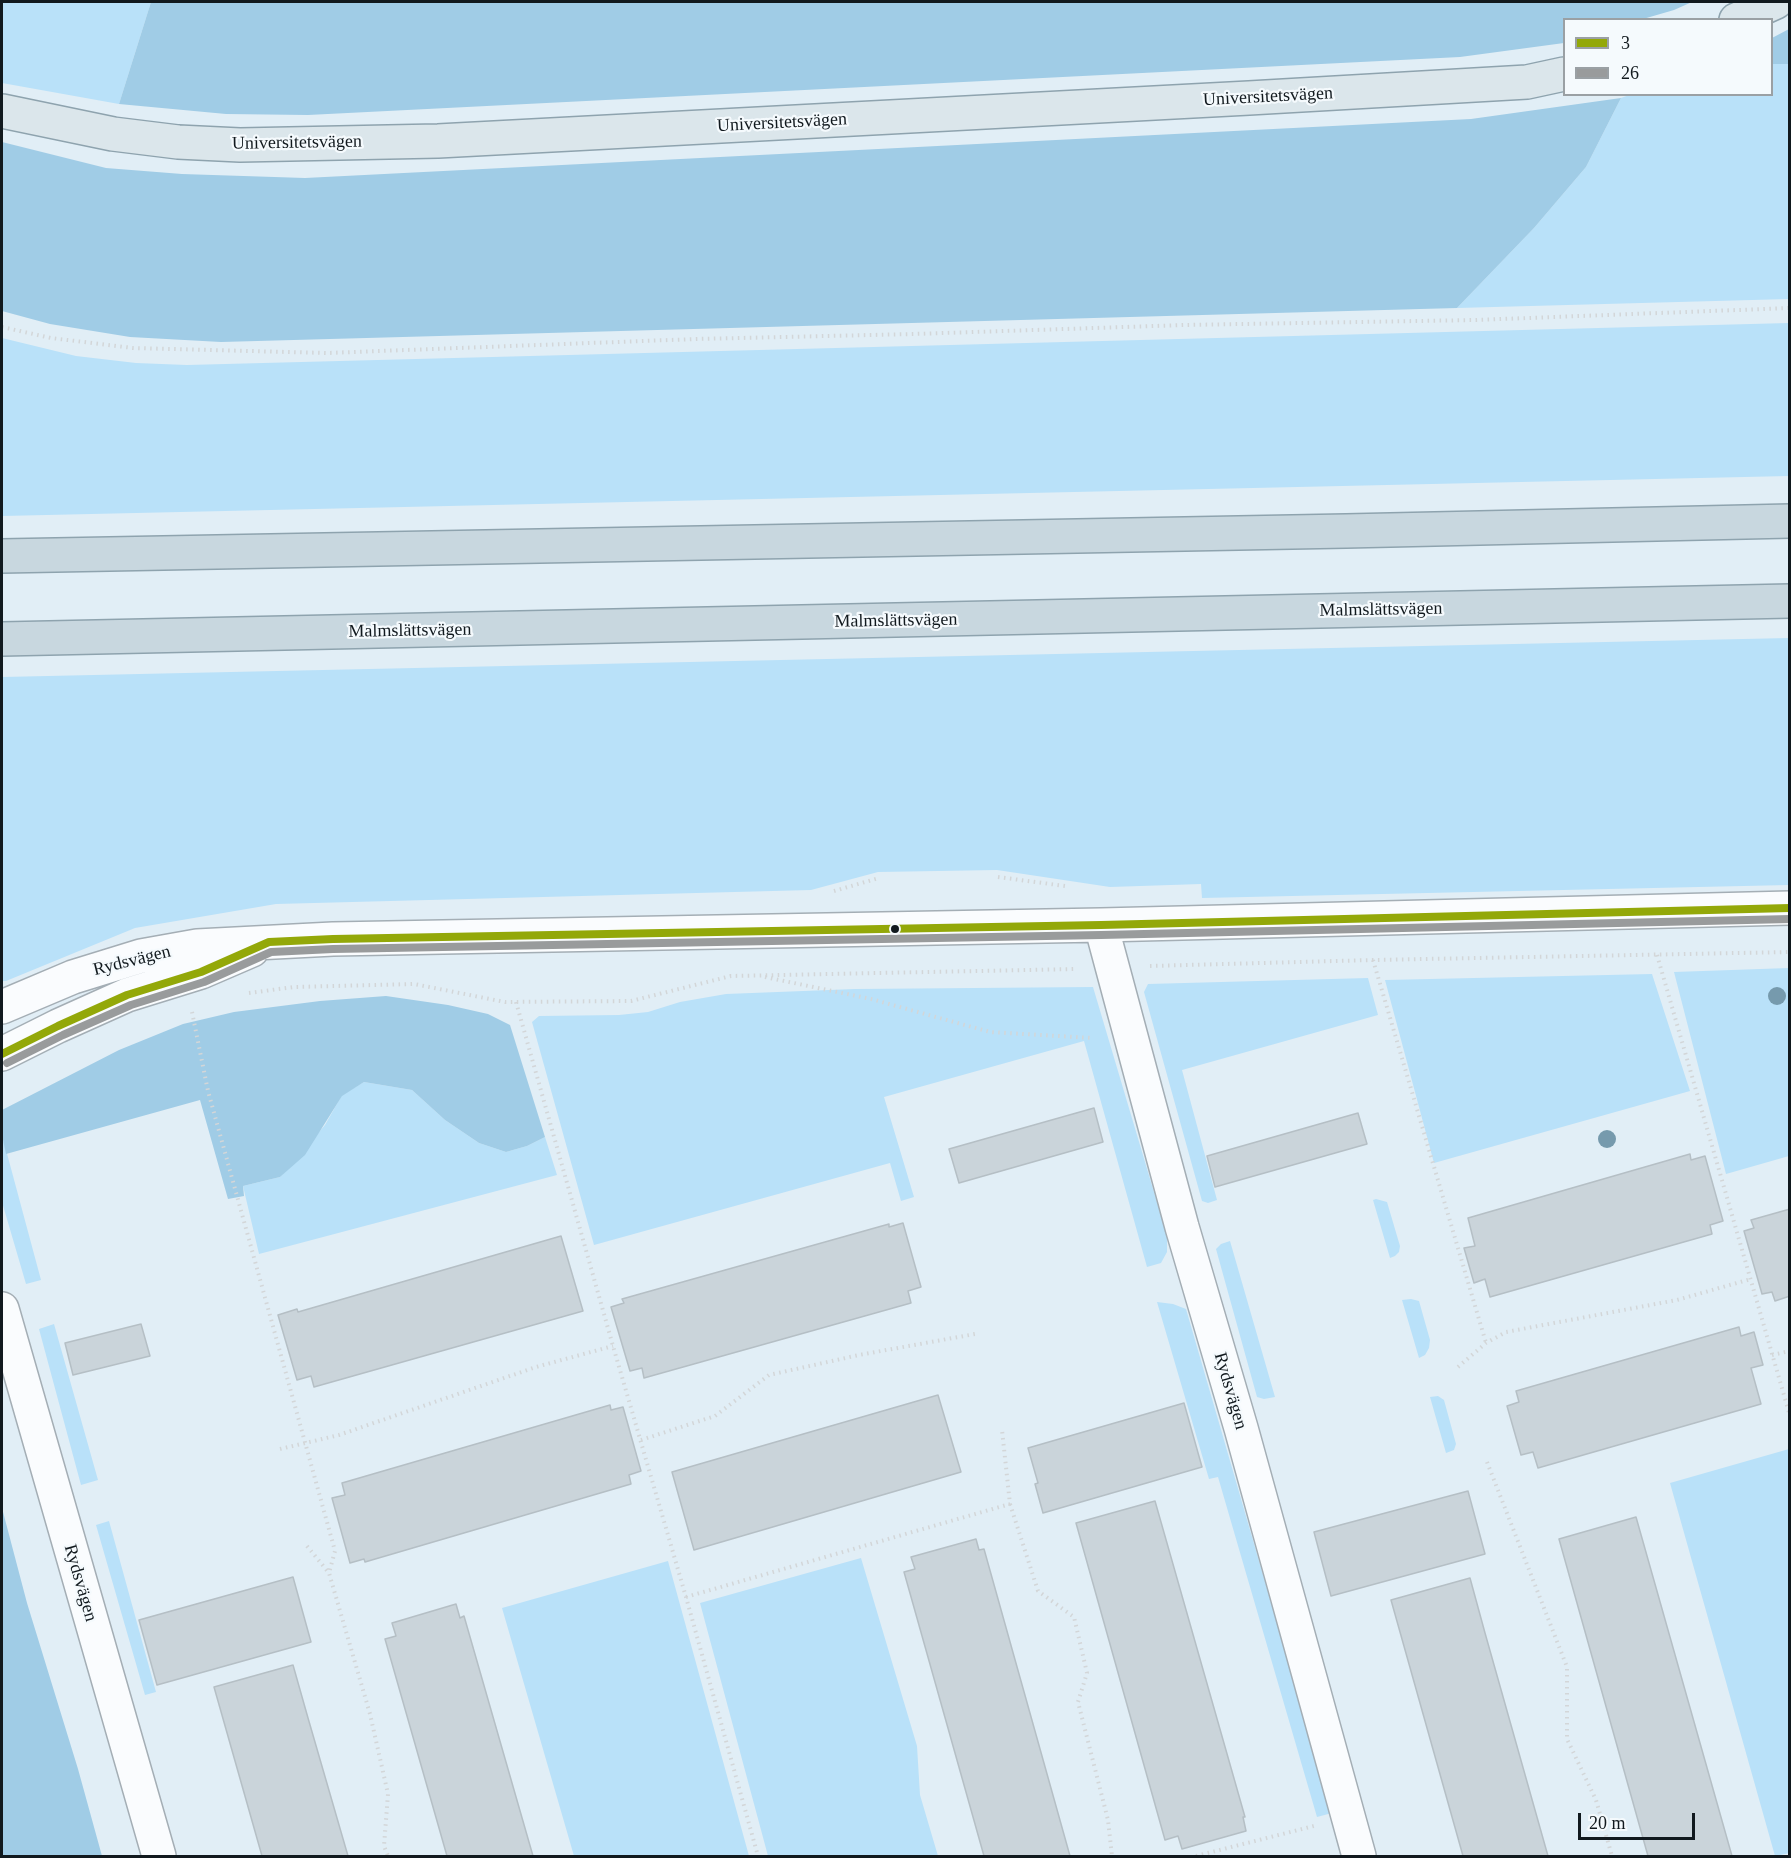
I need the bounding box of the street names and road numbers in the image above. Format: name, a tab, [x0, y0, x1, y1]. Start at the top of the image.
street label: Universitetsvägen	[1203, 83, 1333, 111]
street label: Universitetsvägen	[717, 109, 847, 137]
street label: Universitetsvägen	[232, 131, 362, 155]
street label: Malmslättsvägen	[1319, 598, 1443, 622]
street label: Malmslättsvägen	[834, 609, 958, 633]
street label: Malmslättsvägen	[348, 619, 472, 643]
street label: Rydsvägen	[91, 941, 173, 981]
street label: Rydsvägen	[1209, 1350, 1251, 1432]
street label: Rydsvägen	[59, 1542, 101, 1624]

